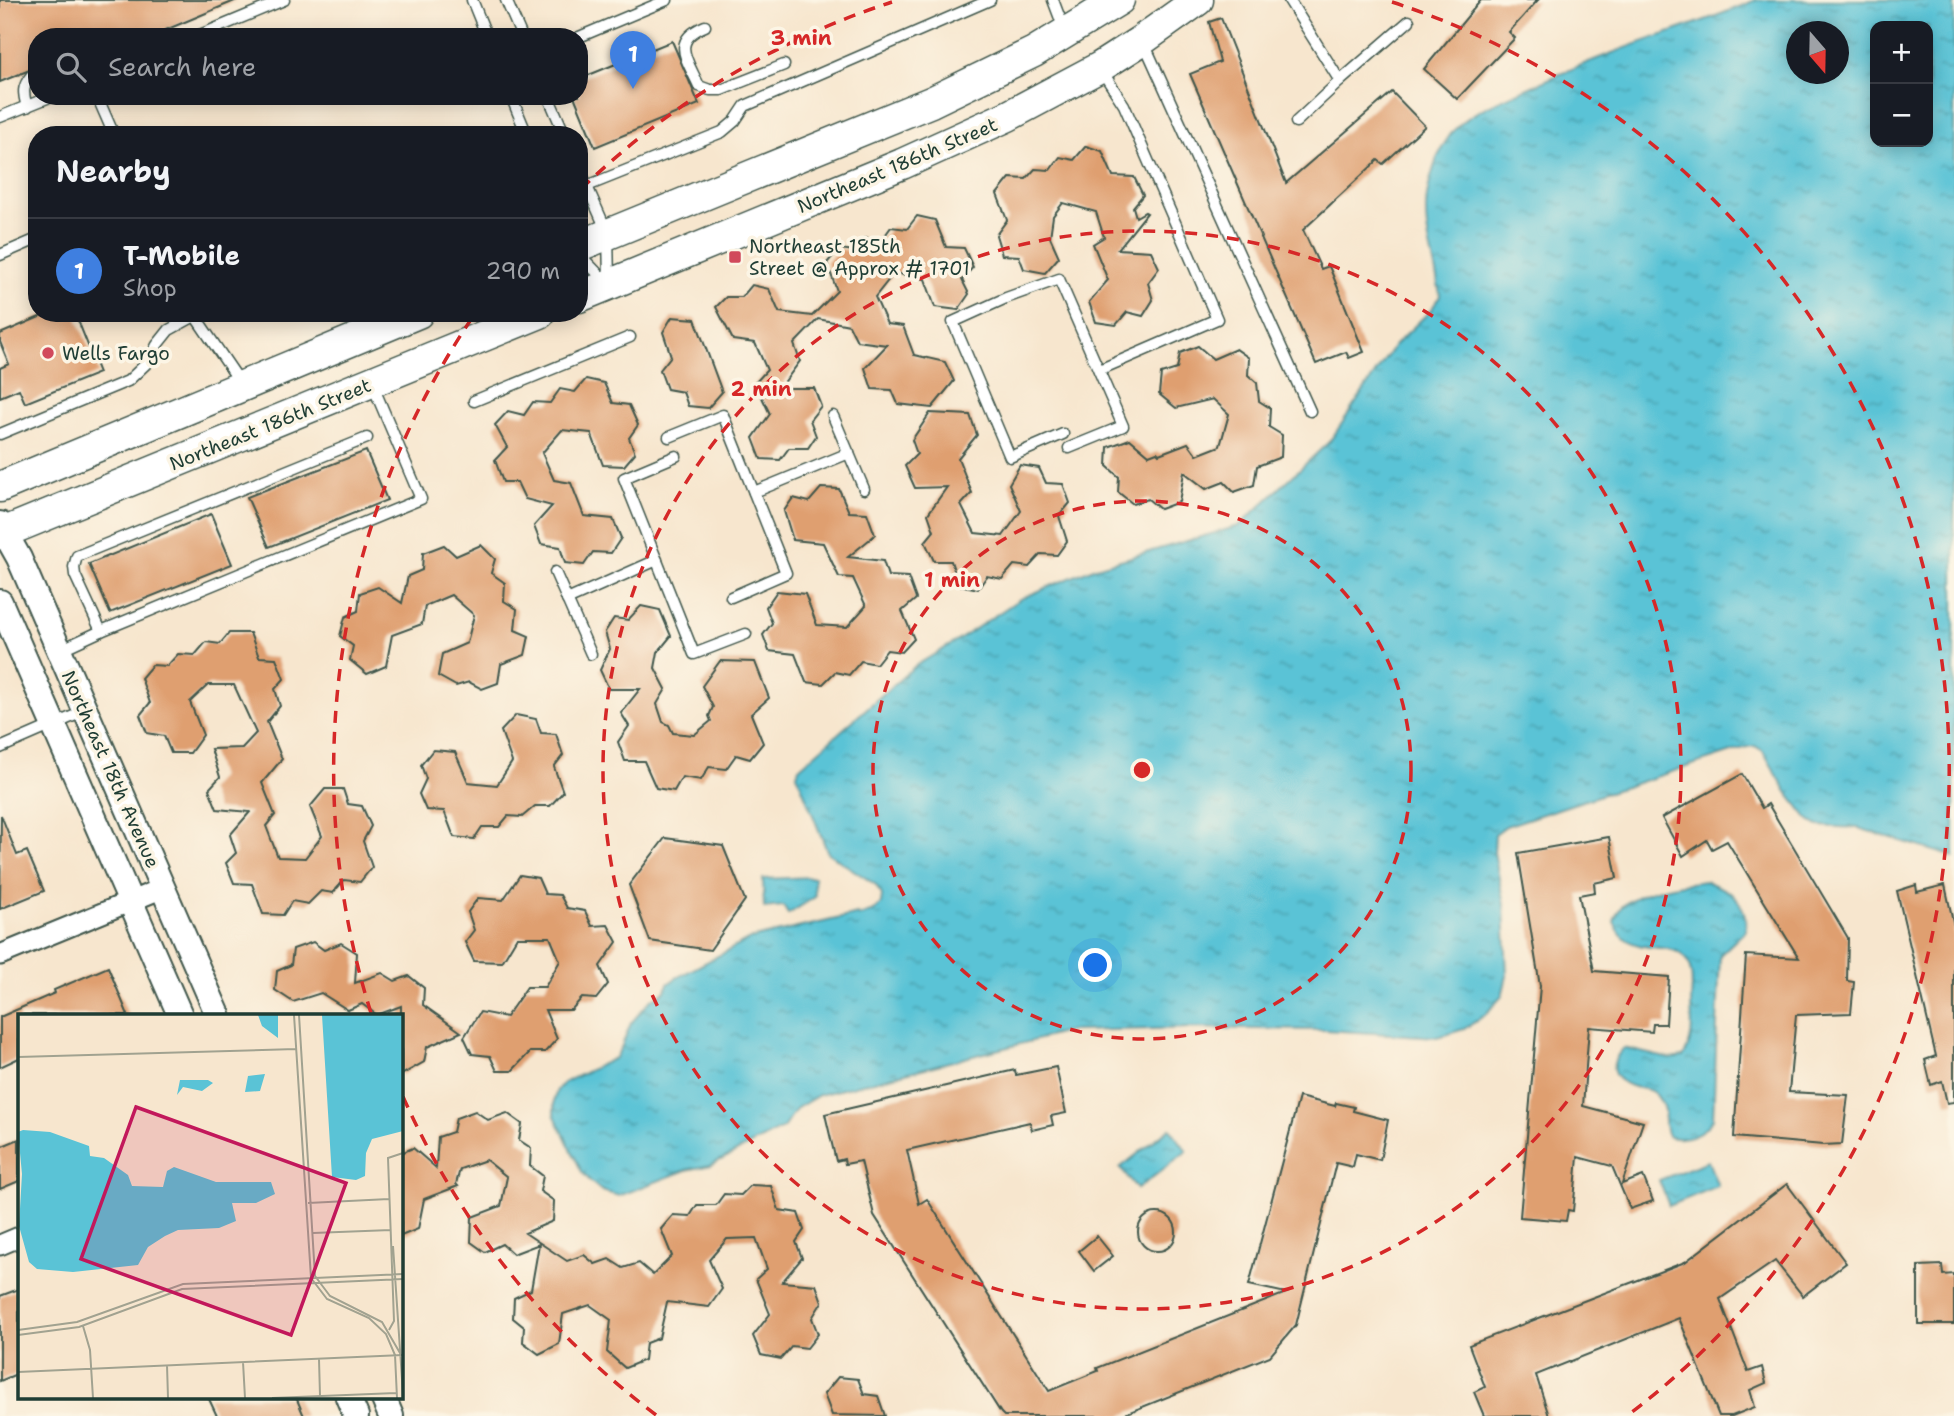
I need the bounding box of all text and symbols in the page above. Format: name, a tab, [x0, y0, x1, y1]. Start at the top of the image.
north arrow	[1786, 21, 1849, 84]
map controls	[1870, 21, 1933, 147]
button: +	[1870, 21, 1933, 84]
text: 3 min	[770, 24, 832, 52]
search box	[28, 28, 588, 105]
pin: 1	[610, 31, 656, 89]
icon: search	[52, 48, 90, 86]
text: Search here	[108, 49, 257, 84]
button: −	[1870, 84, 1933, 147]
street label: Northeast 186th Street	[793, 112, 1001, 219]
text: Nearby	[56, 151, 171, 192]
place label: Northeast 185th Street @ Approx # 1701	[749, 234, 970, 281]
text: T-Mobile	[123, 238, 240, 273]
marker: Northeast 185th Street @ Approx # 1701	[727, 249, 743, 265]
text: 1	[74, 256, 84, 286]
text: 290 m	[486, 256, 560, 286]
text: Shop	[123, 273, 177, 303]
place label: Wells Fargo	[62, 341, 170, 366]
marker: Wells Fargo	[40, 345, 56, 361]
street label: Northeast 186th Street	[166, 373, 375, 476]
text: 2 min	[730, 375, 792, 403]
text: 1 min	[924, 566, 980, 594]
street label: Northeast 18th Avenue	[56, 666, 165, 872]
centre of rings	[1130, 758, 1154, 782]
your location	[1078, 948, 1112, 982]
inset map	[18, 1014, 402, 1398]

